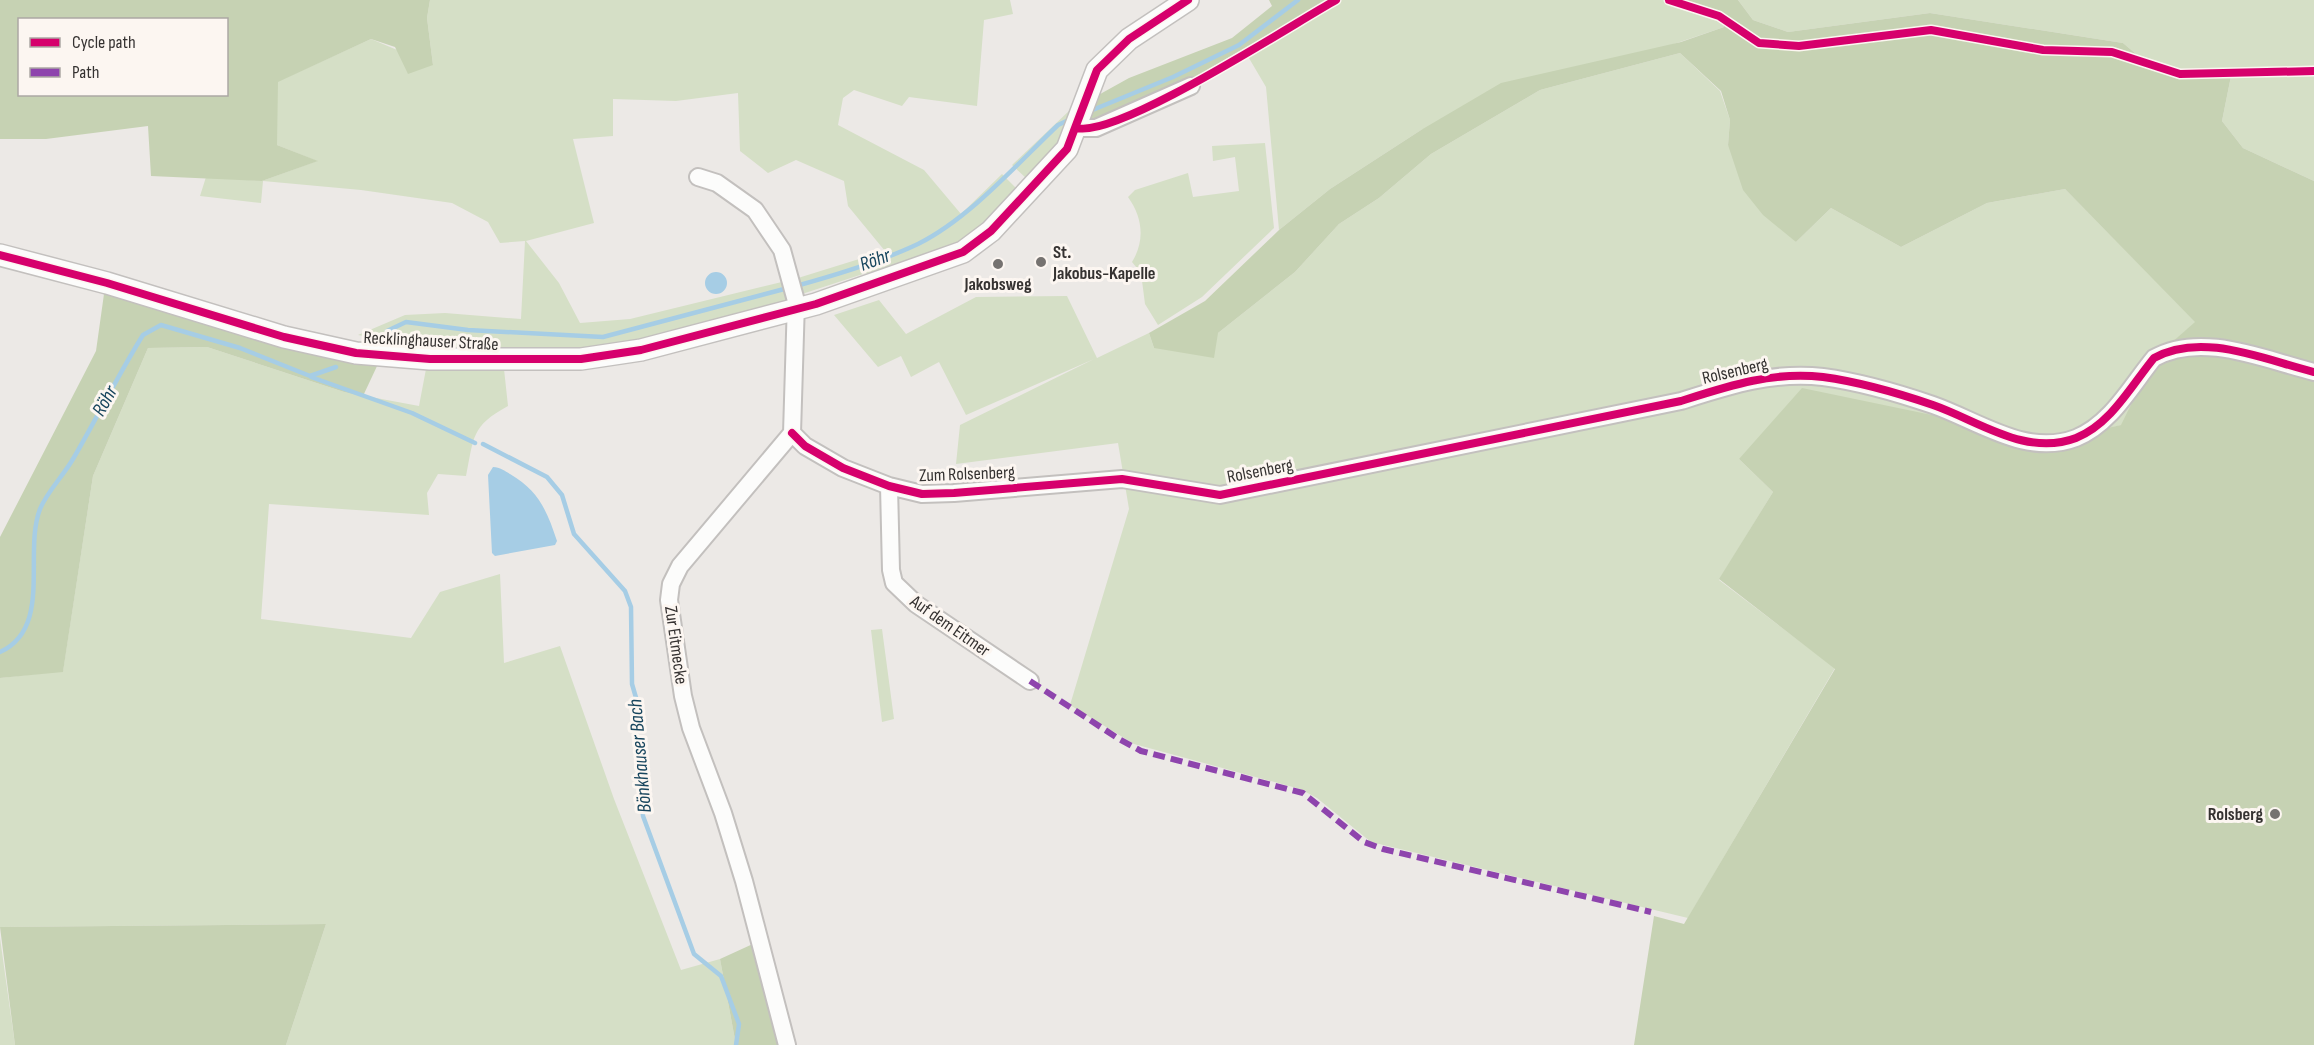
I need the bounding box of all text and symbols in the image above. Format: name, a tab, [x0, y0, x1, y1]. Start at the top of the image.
legend	[18, 18, 228, 96]
text: Cycle path	[72, 32, 136, 53]
text: Path	[72, 62, 100, 83]
place label: St. Jakobus-Kapelle	[1052, 242, 1156, 284]
water label: Röhr	[856, 243, 895, 277]
marker: St. Jakobus-Kapelle	[1034, 255, 1048, 269]
marker: Jakobsweg	[991, 257, 1005, 271]
place label: Jakobsweg	[963, 274, 1032, 295]
street label: Recklinghauser Straße	[363, 327, 499, 355]
street label: Rolsenberg	[1700, 353, 1770, 389]
water label: Röhr	[87, 380, 124, 420]
street label: Rolsenberg	[1225, 454, 1295, 488]
street label: Zum Rolsenberg	[919, 462, 1015, 486]
street label: Auf dem Eitmer	[905, 590, 994, 661]
street label: Zur Eitmecke	[660, 604, 692, 686]
water label: Bönkhauser Bach	[623, 698, 657, 814]
place label: Rolsberg	[2208, 804, 2263, 825]
marker: Rolsberg	[2268, 807, 2282, 821]

